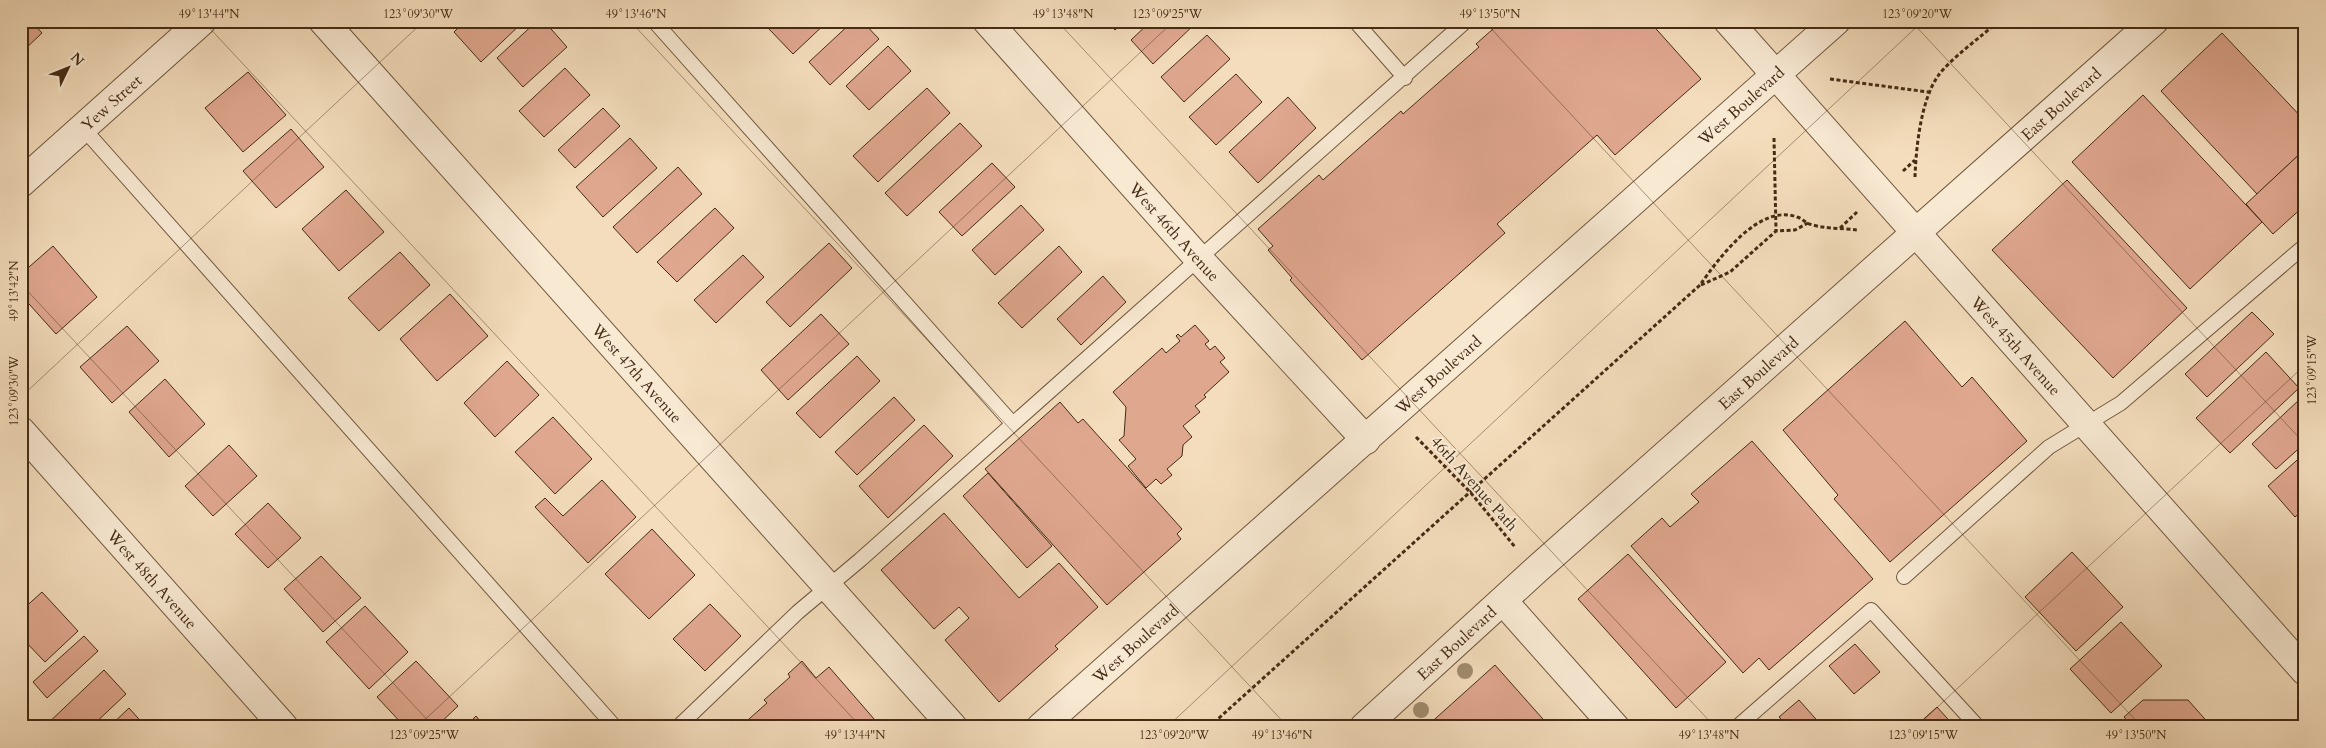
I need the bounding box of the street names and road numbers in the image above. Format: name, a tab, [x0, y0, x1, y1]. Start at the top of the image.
street label: West Boulevard	[1693, 62, 1790, 151]
street label: East Boulevard	[2017, 63, 2107, 146]
street label: Yew Street	[77, 70, 147, 136]
street label: West 46th Avenue	[1123, 177, 1224, 287]
street label: West 45th Avenue	[1965, 291, 2065, 401]
street label: West 47th Avenue	[586, 319, 687, 428]
street label: West Boulevard	[1390, 331, 1487, 420]
street label: East Boulevard	[1714, 331, 1804, 415]
street label: 46th Avenue Path	[1426, 431, 1523, 536]
street label: West 48th Avenue	[101, 524, 202, 634]
street label: West Boulevard	[1087, 599, 1184, 689]
street label: East Boulevard	[1412, 601, 1502, 685]

